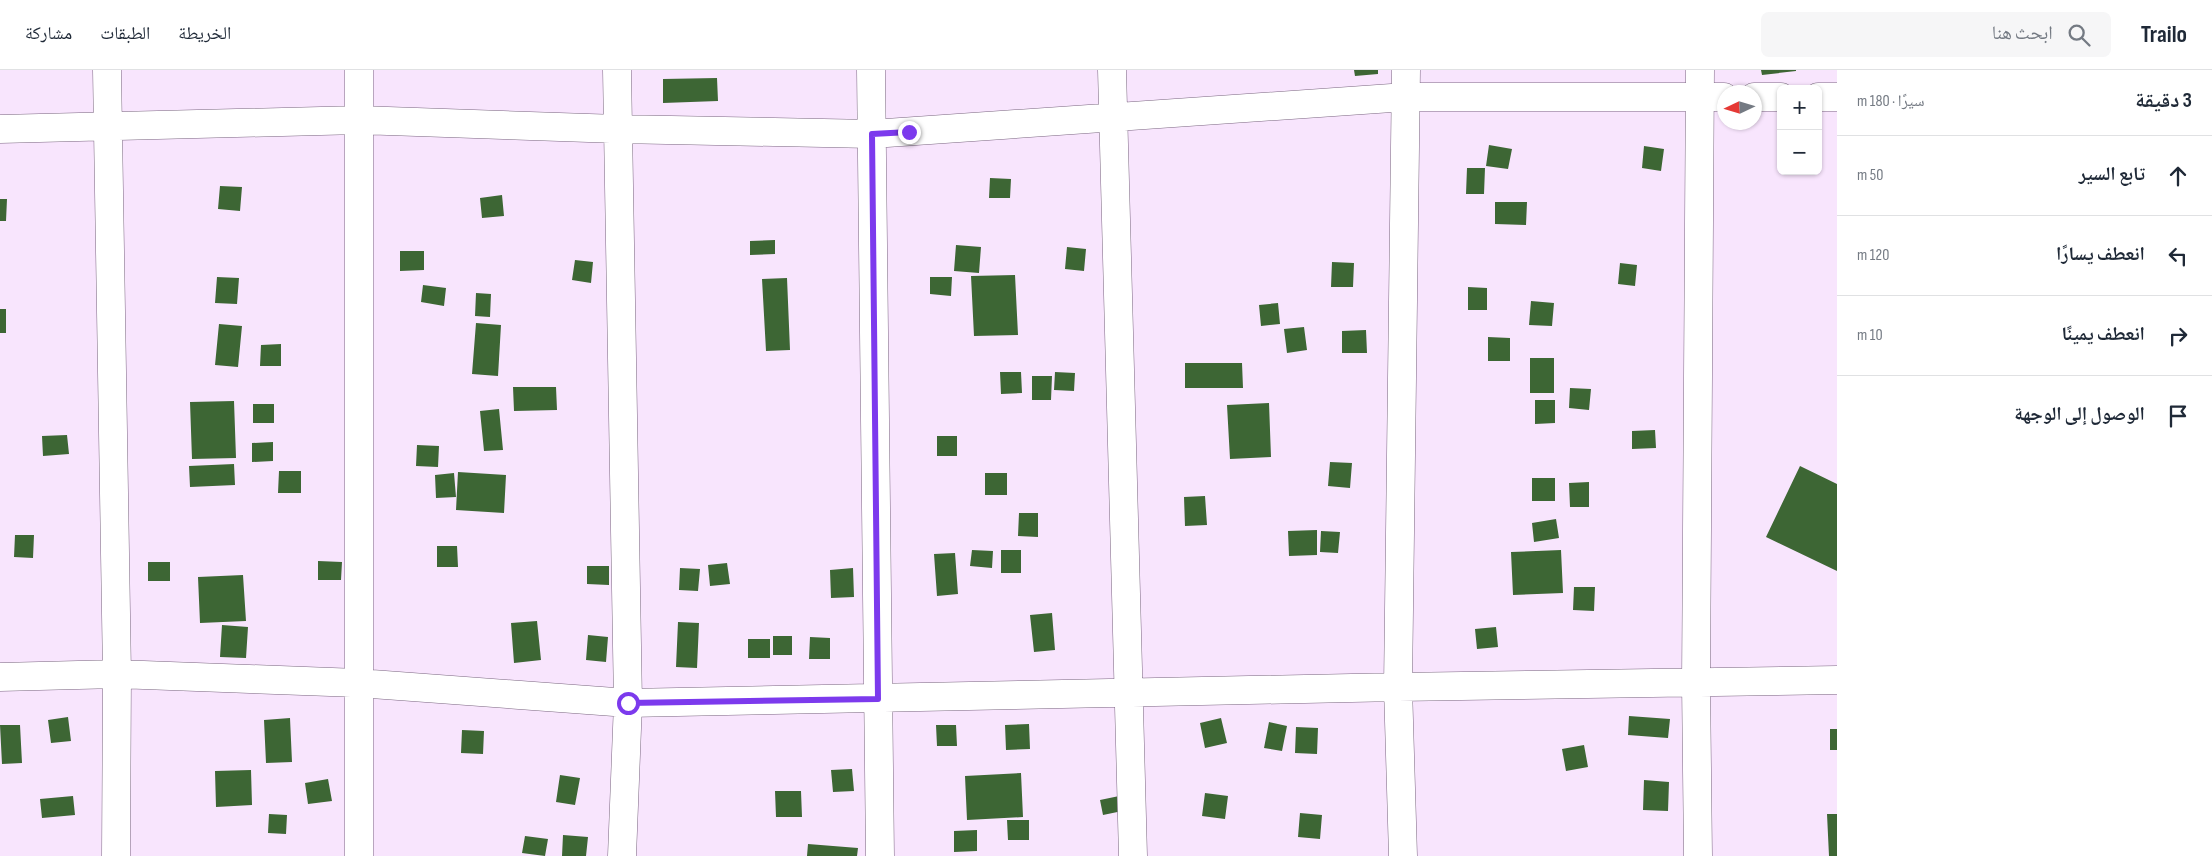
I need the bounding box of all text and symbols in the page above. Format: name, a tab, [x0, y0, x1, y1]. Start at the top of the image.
search box	[1761, 12, 2111, 57]
text: Trailo	[2141, 20, 2187, 49]
icon: search	[2065, 21, 2093, 49]
text: ابحث هنا	[1992, 22, 2053, 45]
text: مشاركة	[25, 23, 72, 44]
text: الطبقات	[100, 23, 150, 44]
text: الخريطة	[178, 23, 231, 44]
north arrow	[1717, 85, 1762, 130]
map controls	[1777, 85, 1822, 175]
button: +	[1777, 85, 1822, 130]
text: 3 دقيقة	[2135, 88, 2192, 113]
text: سيرًا · 180 m	[1857, 92, 1924, 111]
route end	[898, 121, 921, 144]
button: −	[1777, 130, 1822, 175]
icon: ahead	[2164, 162, 2192, 190]
text: تابع السير	[2079, 163, 2145, 186]
text: 50 m	[1857, 166, 1883, 185]
icon: left	[2164, 242, 2192, 270]
text: انعطف يسارًا	[2056, 243, 2145, 266]
text: 120 m	[1857, 246, 1889, 265]
icon: right	[2164, 322, 2192, 350]
text: انعطف يمينًا	[2061, 323, 2145, 346]
text: 10 m	[1857, 326, 1883, 345]
icon: arrive	[2164, 402, 2192, 430]
text: الوصول إلى الوجهة	[2014, 403, 2145, 426]
route start	[617, 692, 640, 715]

